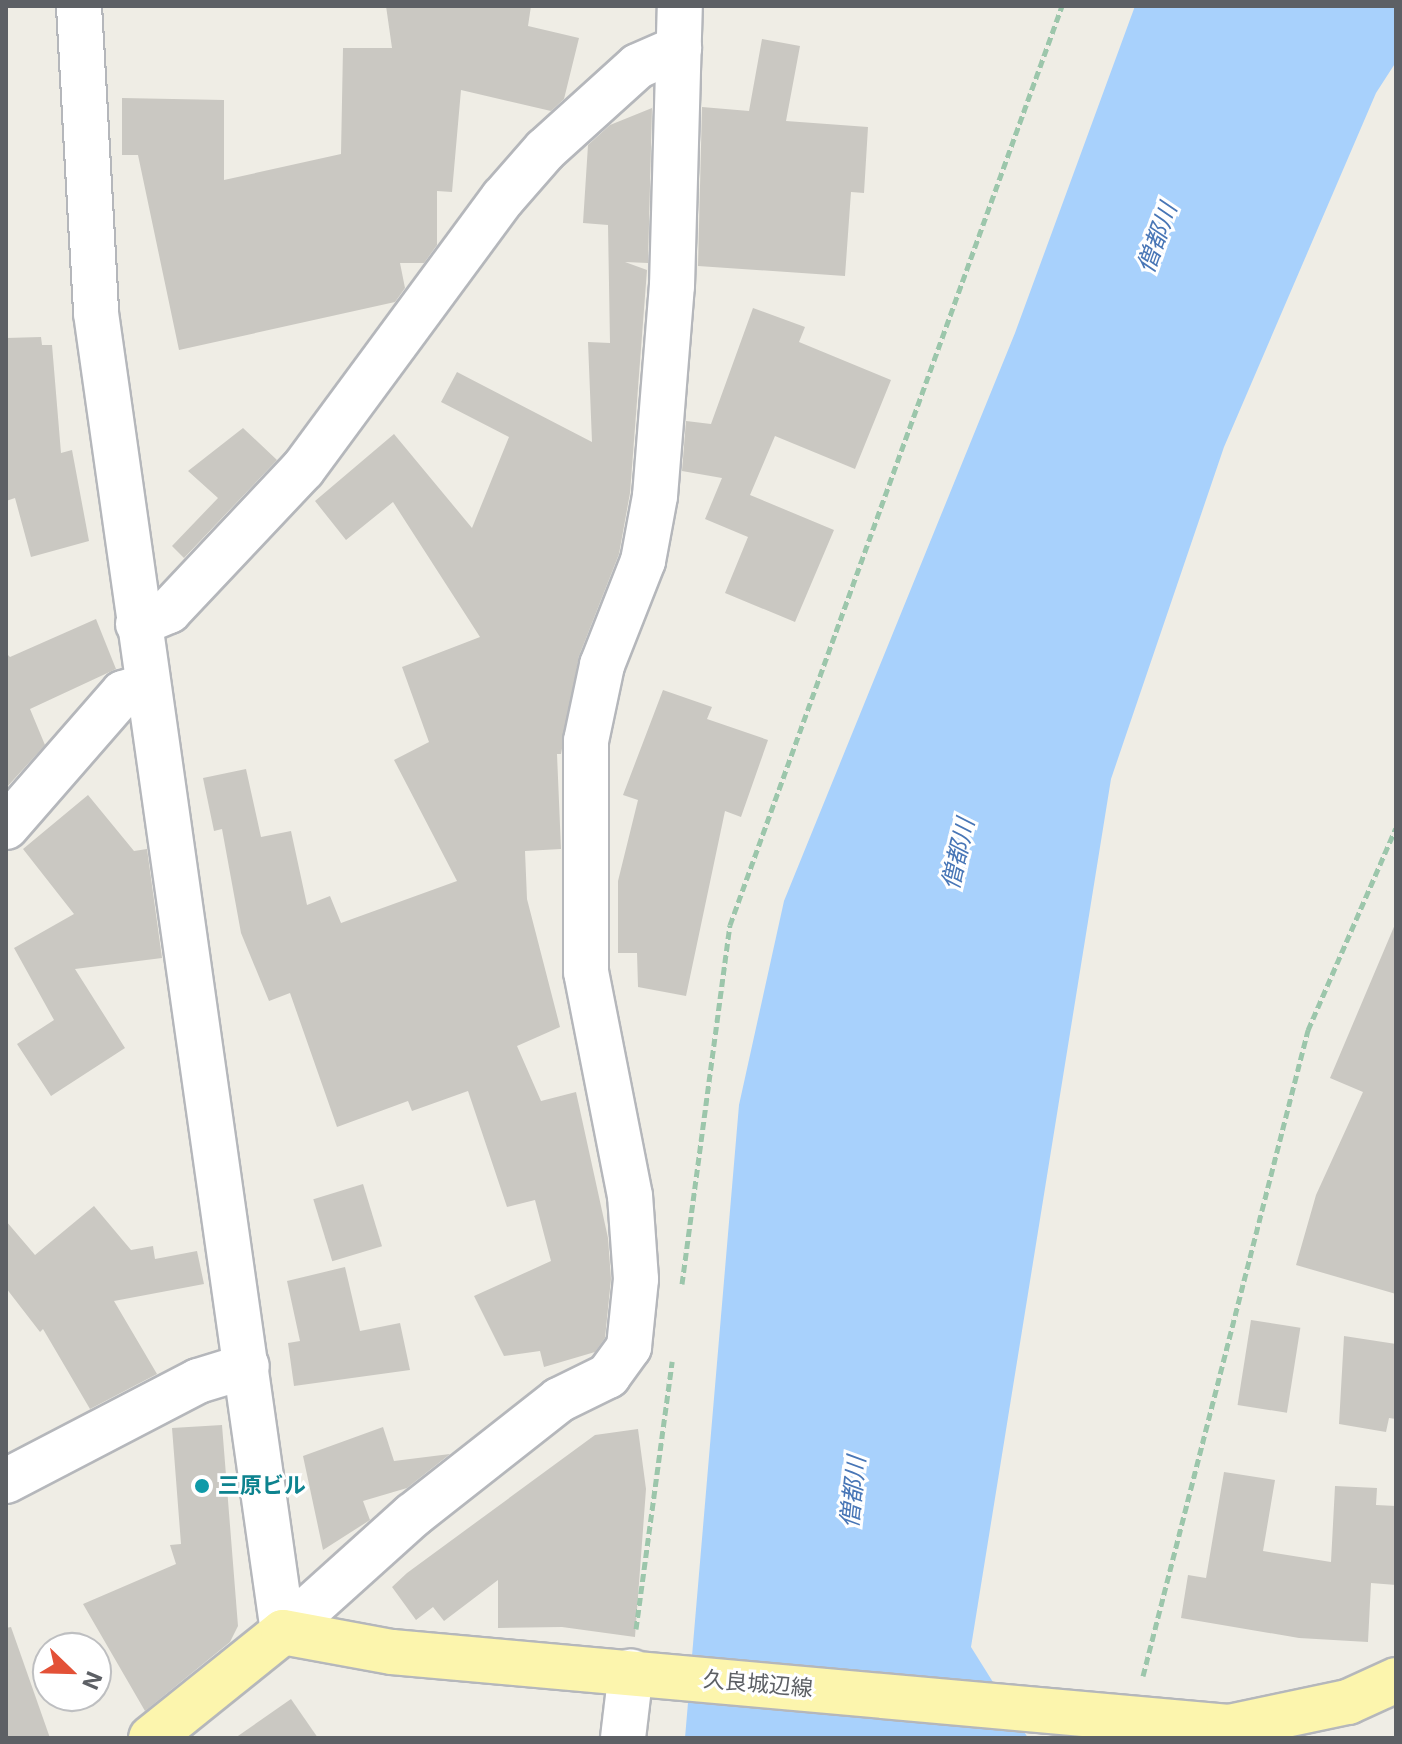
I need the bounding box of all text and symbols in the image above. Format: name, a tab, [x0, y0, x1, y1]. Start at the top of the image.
water label: 僧都川	[1131, 199, 1183, 277]
water label: 僧都川	[936, 816, 980, 892]
water label: 僧都川	[835, 1455, 871, 1529]
place label: 三原ビル	[218, 1473, 306, 1499]
marker: 三原ビル	[193, 1477, 211, 1495]
north arrow	[32, 1632, 112, 1712]
street label: 久良城辺線	[702, 1666, 814, 1702]
text: N	[77, 1668, 107, 1693]

